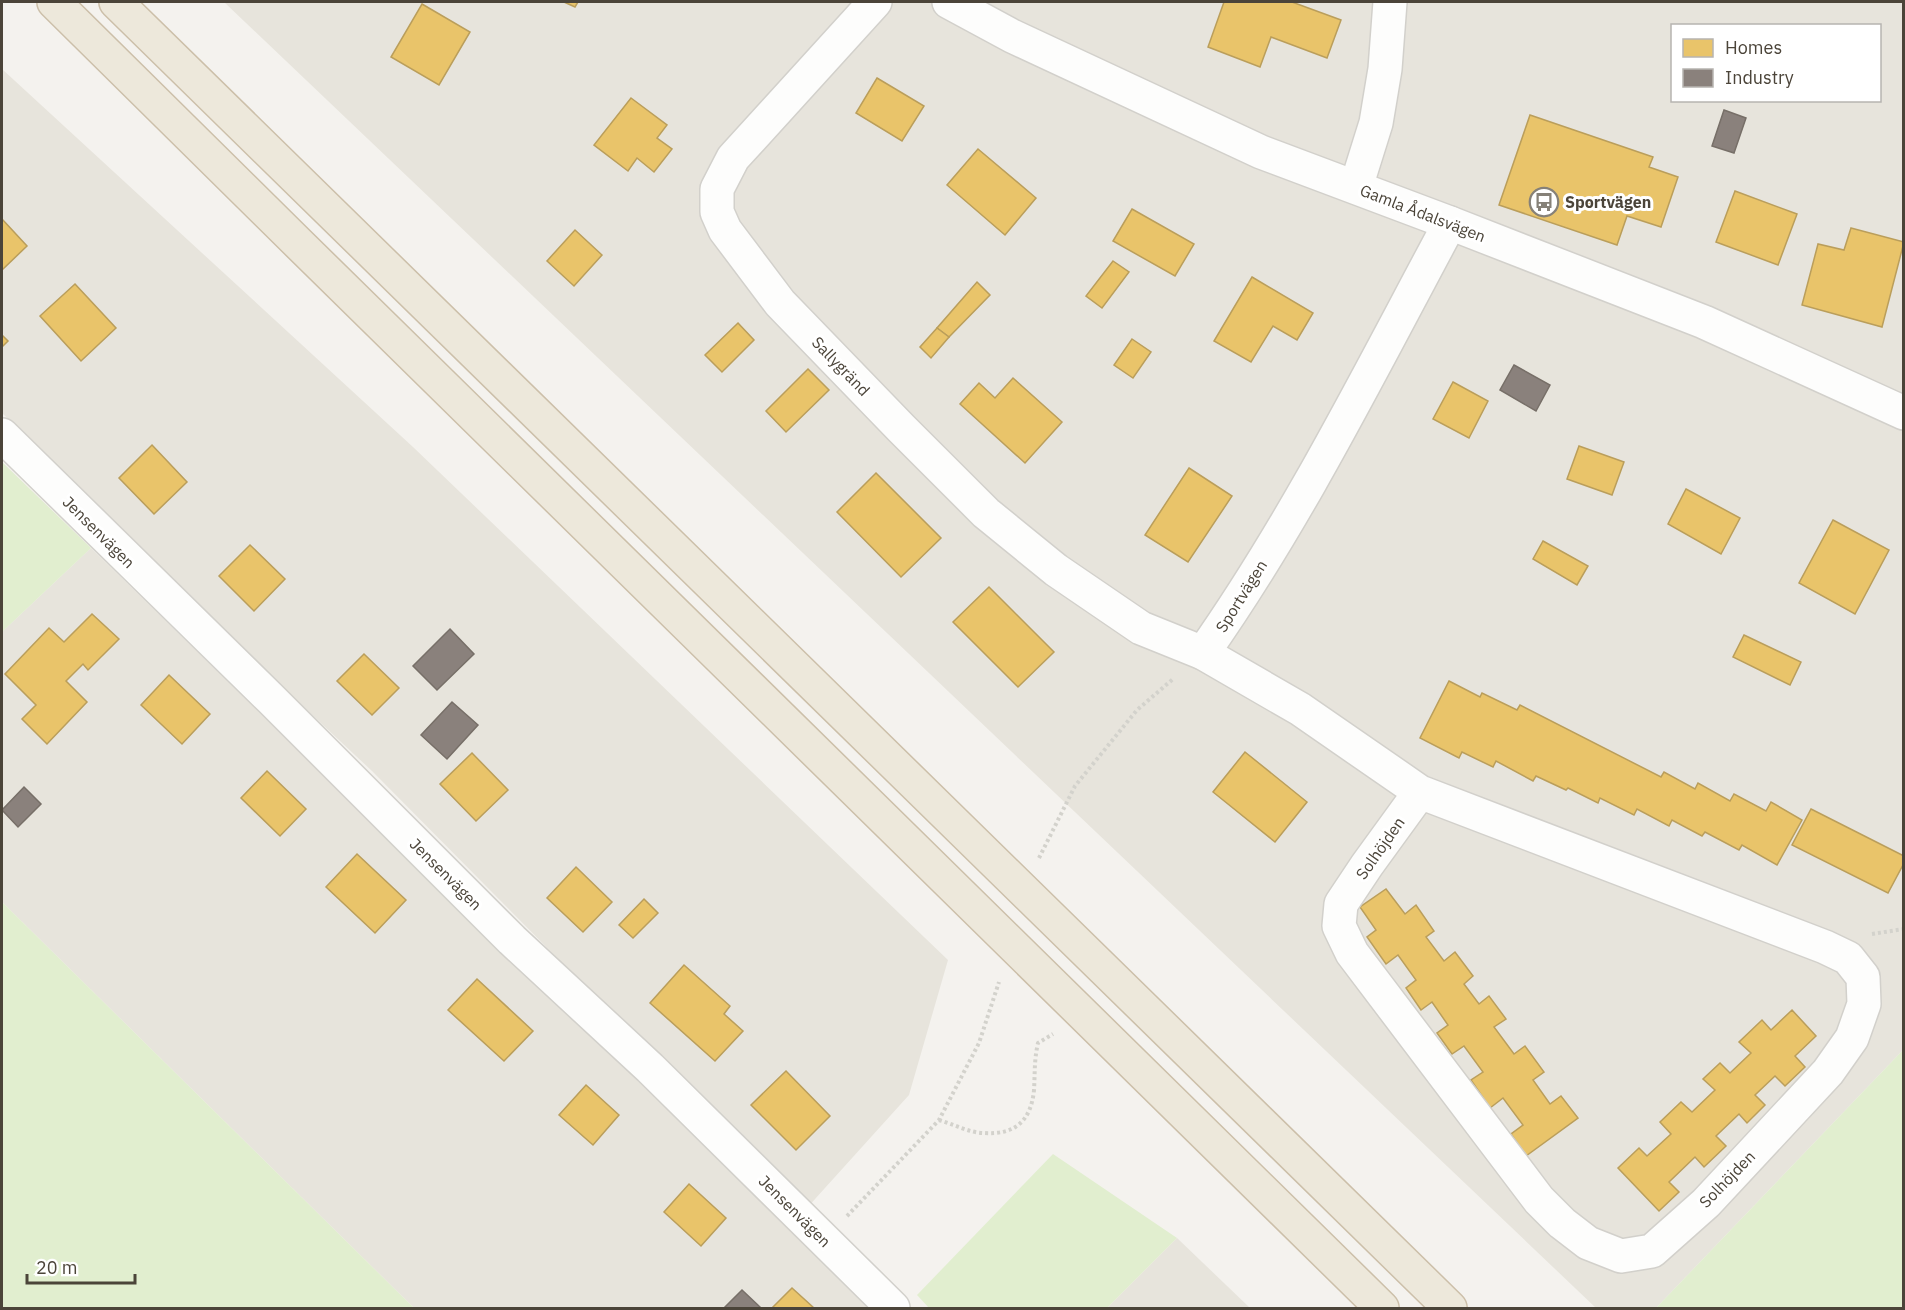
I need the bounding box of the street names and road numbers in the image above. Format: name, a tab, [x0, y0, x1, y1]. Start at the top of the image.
street label: Gamla Ådalsvägen	[1357, 179, 1489, 246]
street label: Sallygränd	[808, 332, 874, 400]
street label: Jensenvägen	[59, 492, 139, 572]
street label: Sportvägen	[1211, 556, 1271, 636]
street label: Solhöjden	[1351, 813, 1409, 883]
street label: Jensenvägen	[406, 834, 486, 914]
street label: Solhöjden	[1695, 1146, 1759, 1212]
street label: Jensenvägen	[755, 1171, 835, 1251]

